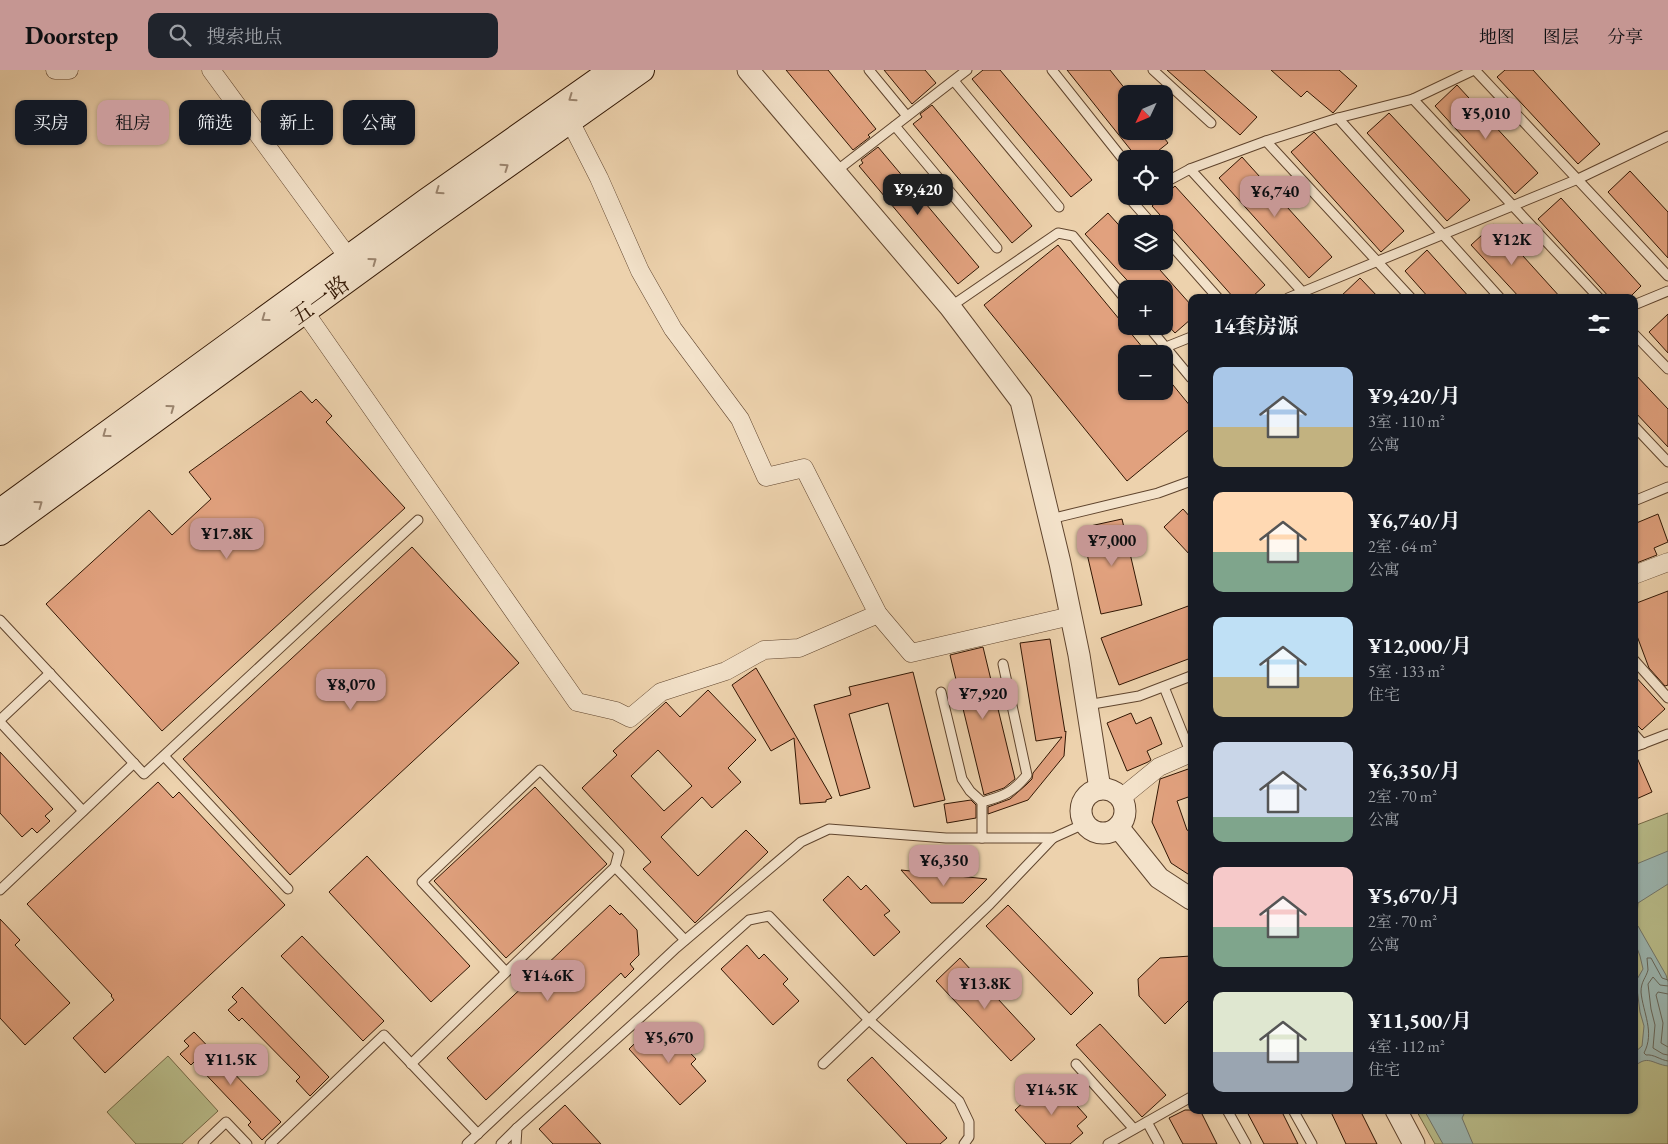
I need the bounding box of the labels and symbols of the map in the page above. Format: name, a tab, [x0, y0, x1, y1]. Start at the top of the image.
north arrow	[1118, 85, 1172, 140]
one-way arrow	[568, 92, 578, 101]
pin: ¥5,010	[1445, 98, 1527, 140]
one-way arrow	[499, 164, 509, 173]
pin: ¥9,420	[877, 174, 959, 216]
pin: ¥6,740	[1234, 176, 1316, 218]
one-way arrow	[435, 185, 445, 194]
pin: ¥12K	[1482, 224, 1542, 266]
one-way arrow	[367, 258, 377, 267]
street label: 五一路	[285, 269, 355, 331]
one-way arrow	[261, 312, 271, 321]
one-way arrow	[165, 405, 175, 414]
one-way arrow	[102, 428, 112, 437]
one-way arrow	[33, 501, 43, 510]
pin: ¥17.8K	[186, 518, 268, 560]
pin: ¥7,000	[1071, 524, 1153, 567]
pin: ¥8,070	[310, 668, 392, 711]
pin: ¥7,920	[942, 678, 1024, 720]
pin: ¥6,350	[903, 844, 985, 887]
pin: ¥14.6K	[507, 960, 589, 1002]
pin: ¥13.8K	[944, 968, 1026, 1010]
pin: ¥5,670	[628, 1022, 710, 1064]
pin: ¥11.5K	[190, 1044, 272, 1086]
pin: ¥14.5K	[1011, 1074, 1093, 1116]

